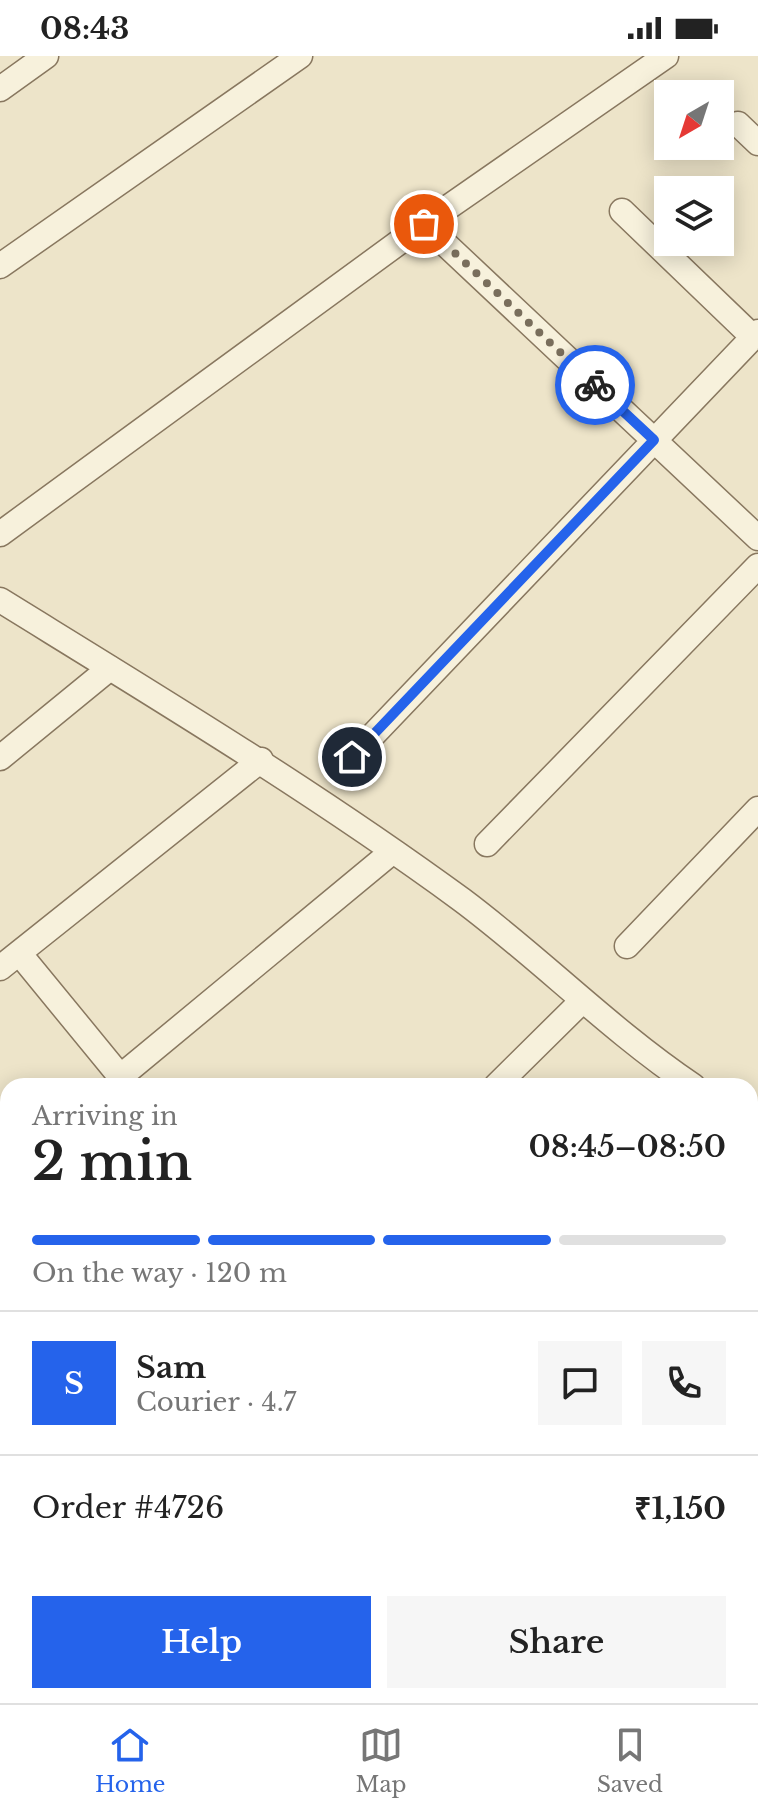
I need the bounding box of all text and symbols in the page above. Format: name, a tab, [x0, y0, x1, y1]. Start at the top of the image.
text: 08:43	[40, 10, 129, 47]
north arrow	[654, 80, 734, 160]
map controls	[654, 80, 734, 256]
button: layers	[654, 176, 734, 256]
pin	[390, 190, 458, 258]
icon: bag	[402, 202, 446, 246]
courier	[555, 345, 635, 425]
icon: bike	[573, 363, 617, 407]
pin	[318, 723, 386, 791]
icon: home	[330, 735, 374, 779]
text: Arriving in	[32, 1100, 178, 1132]
text: 08:45–08:50	[528, 1128, 726, 1165]
text: 2 min	[32, 1130, 192, 1194]
text: On the way · 120 m	[32, 1257, 287, 1289]
button: chat	[538, 1341, 622, 1425]
button: phone	[642, 1341, 726, 1425]
text: Sam	[136, 1349, 206, 1386]
text: S	[64, 1365, 84, 1402]
text: Courier · 4.7	[136, 1386, 296, 1418]
text: Order #4726	[32, 1489, 224, 1526]
text: ₹1,150	[634, 1490, 726, 1527]
button: Help	[32, 1596, 371, 1688]
button: Share	[387, 1596, 726, 1688]
tab: Home	[95, 1723, 165, 1798]
tab: Map	[355, 1723, 407, 1798]
tab: Saved	[597, 1723, 663, 1798]

